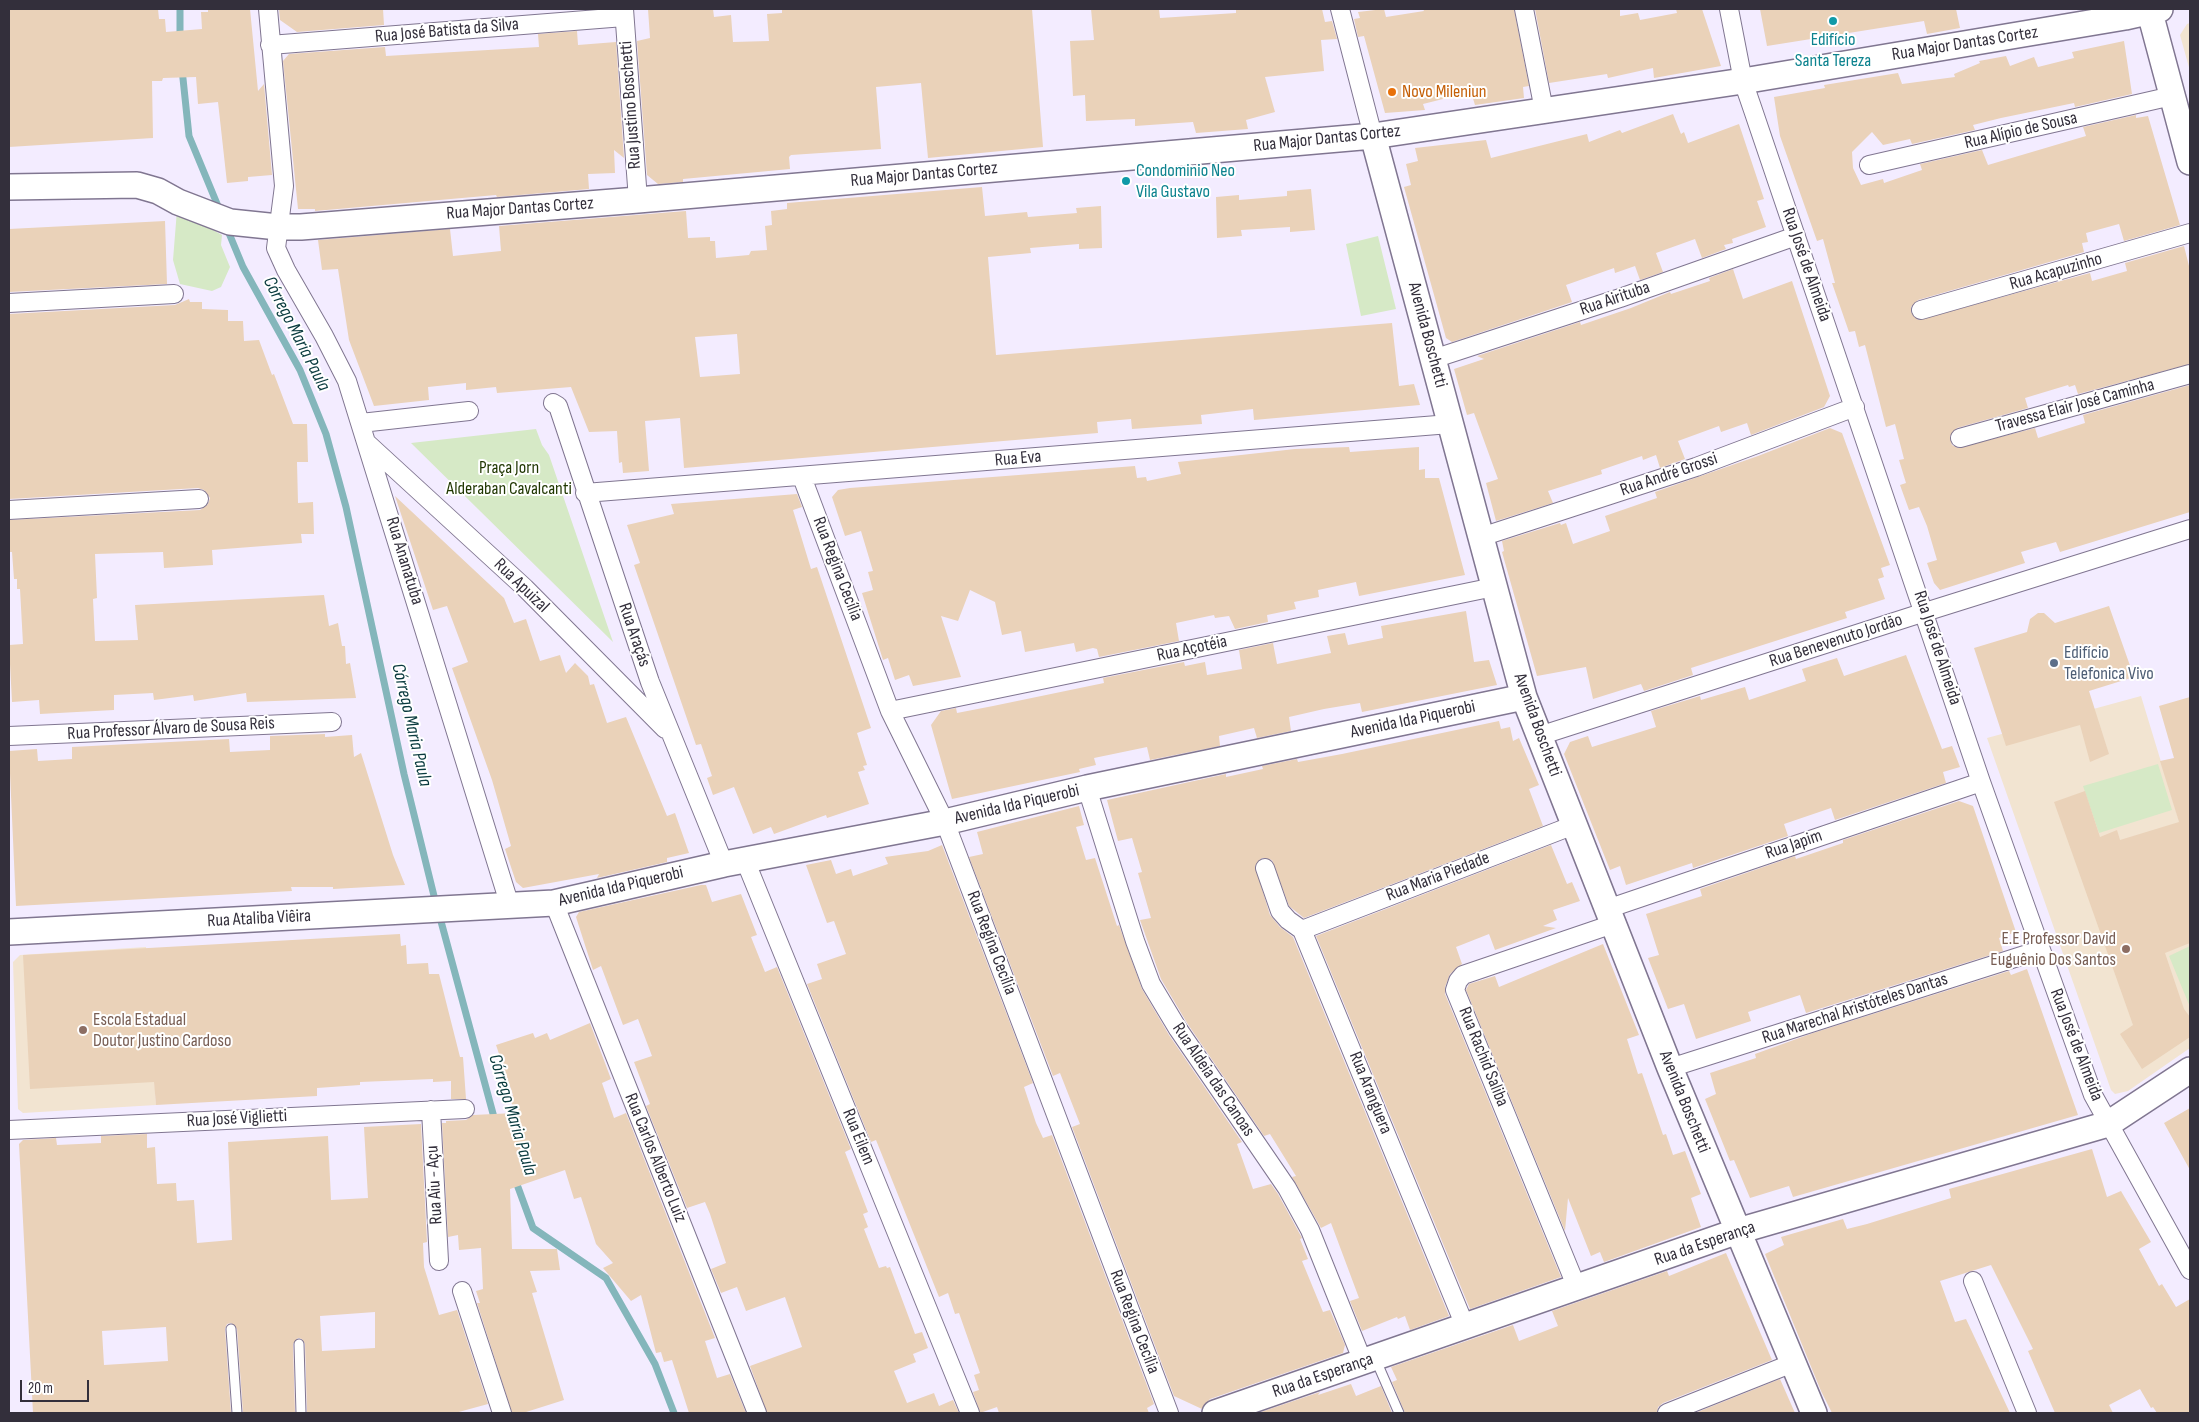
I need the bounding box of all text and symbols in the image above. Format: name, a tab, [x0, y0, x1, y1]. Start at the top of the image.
street label: Rua José Batista da Silva	[374, 14, 520, 48]
marker: Edifício Santa Tereza	[1827, 15, 1839, 27]
street label: Rua Major Dantas Cortez	[1890, 22, 2040, 66]
place label: Edifício Santa Tereza	[1795, 29, 1871, 72]
street label: Rua Justino Boschetti	[616, 40, 646, 170]
place label: Novo Mileniun	[1402, 81, 1487, 103]
marker: Novo Mileniun	[1386, 86, 1398, 98]
street label: Rua Alípio de Sousa	[1963, 108, 2079, 154]
street label: Rua Major Dantas Cortez	[1252, 121, 1402, 157]
street label: Rua Major Dantas Cortez	[850, 158, 998, 192]
place label: Condominio Neo Vila Gustavo	[1136, 160, 1235, 202]
marker: Condominio Neo Vila Gustavo	[1120, 175, 1132, 187]
street label: Rua Major Dantas Cortez	[446, 193, 594, 225]
street label: Rua José de Almeida	[1776, 205, 1836, 325]
street label: Rua Acapuzinho	[2007, 249, 2105, 295]
water label: Córrego Maria Paula	[257, 273, 335, 395]
street label: Rua Airituba	[1577, 277, 1653, 321]
street label: Avenida Boschetti	[1403, 280, 1451, 390]
street label: Travessa Elair José Caminha	[1993, 374, 2157, 438]
street label: Rua Eva	[994, 446, 1042, 472]
street label: Rua André Grossi	[1618, 448, 1720, 502]
park label: Praça Jorn Alderaban Cavalcanti	[446, 457, 572, 499]
street label: Rua Regina Cecília	[807, 514, 867, 624]
street label: Rua Ananatuba	[380, 515, 428, 607]
street label: Rua Apuizal	[489, 554, 553, 618]
street label: Rua José de Almeida	[1908, 588, 1966, 708]
street label: Rua Araçás	[613, 600, 655, 670]
street label: Rua Benevenuto Jordão	[1767, 609, 1905, 673]
street label: Rua Açotéia	[1155, 631, 1229, 667]
place label: Edifício Telefonica Vivo	[2064, 642, 2154, 684]
marker: Edifício Telefonica Vivo	[2048, 657, 2060, 669]
water label: Córrego Maria Paula	[386, 661, 436, 789]
street label: Avenida Boschetti	[1508, 670, 1566, 780]
street label: Avenida Ida Piquerobi	[1349, 696, 1477, 744]
street label: Rua Professor Álvaro de Sousa Reis	[67, 713, 275, 745]
street label: Avenida Ida Piquerobi	[953, 780, 1081, 830]
street label: Rua Japim	[1763, 825, 1825, 865]
street label: Rua Maria Piedade	[1383, 847, 1493, 907]
street label: Avenida Ida Piquerobi	[557, 862, 685, 912]
street label: Rua Regina Cecília	[961, 888, 1021, 998]
street label: Rua Ataliba Viêira	[207, 905, 311, 933]
place label: E.E Professor David Euguênio Dos Santos	[1990, 928, 2116, 971]
marker: E.E Professor David Euguênio Dos Santos	[2120, 943, 2132, 955]
street label: Rua Marechal Aristóteles Dantas	[1759, 969, 1951, 1049]
street label: Rua José de Almeida	[2045, 986, 2107, 1104]
street label: Rua Rachid Saliba	[1453, 1004, 1513, 1110]
place label: Escola Estadual Doutor Justino Cardoso	[93, 1009, 231, 1052]
street label: Rua Aldeia das Canoas	[1167, 1019, 1259, 1141]
marker: Escola Estadual Doutor Justino Cardoso	[77, 1024, 89, 1036]
street label: Avenida Boschetti	[1654, 1048, 1714, 1156]
street label: Rua Aranguera	[1344, 1049, 1396, 1137]
water label: Córrego Maria Paula	[483, 1052, 541, 1178]
street label: Rua Carlos Alberto Luiz	[619, 1090, 691, 1226]
street label: Rua José Viglietti	[186, 1106, 288, 1132]
street label: Rua Eilem	[837, 1106, 879, 1168]
street label: Rua Aiu - Açu	[422, 1145, 448, 1225]
street label: Rua da Esperança	[1652, 1217, 1758, 1271]
street label: Rua Regina Cecília	[1104, 1267, 1164, 1377]
street label: Rua da Esperança	[1270, 1349, 1376, 1403]
scale bar	[22, 1370, 91, 1402]
text: 20 m	[28, 1379, 53, 1398]

